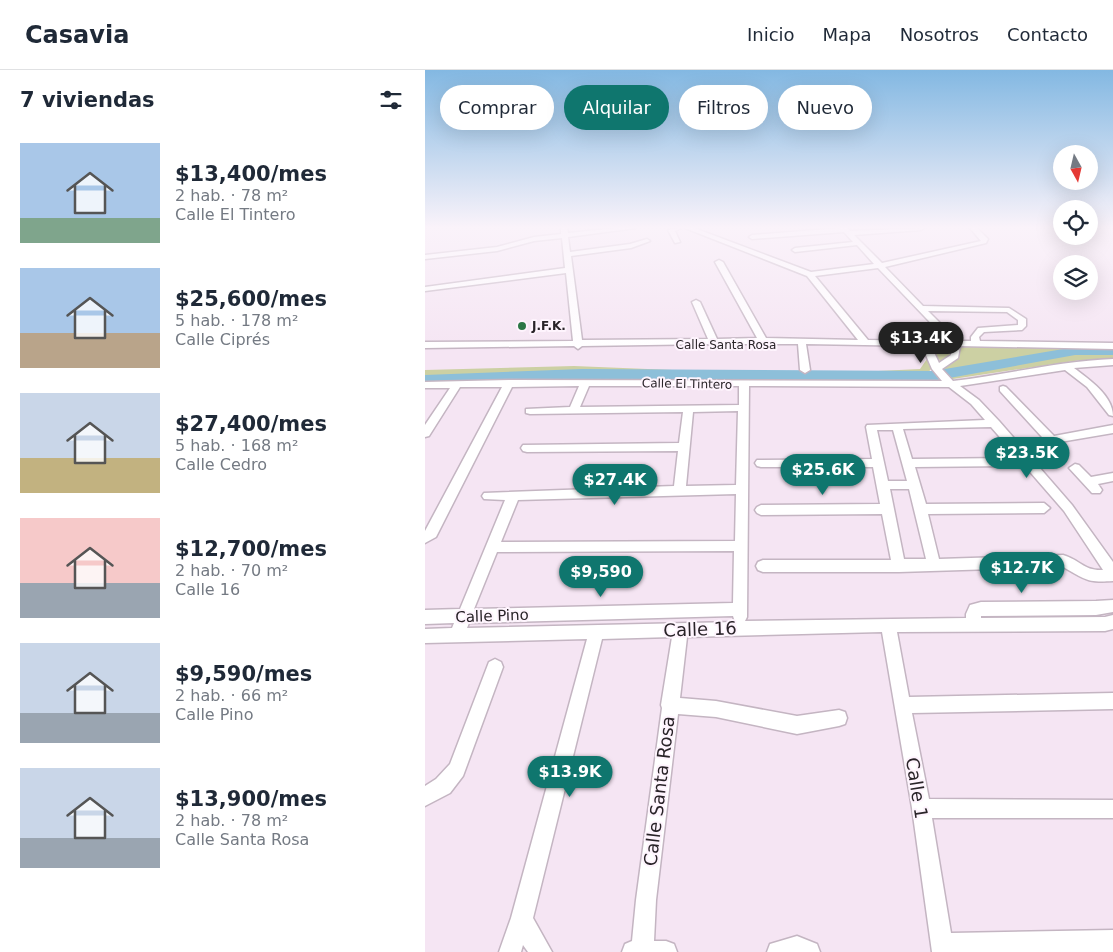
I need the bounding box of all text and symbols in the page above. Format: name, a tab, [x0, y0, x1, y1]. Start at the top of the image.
text: Casavia	[25, 21, 129, 49]
text: Inicio	[747, 24, 795, 45]
text: Mapa	[823, 24, 872, 45]
text: Nosotros	[900, 24, 979, 45]
text: Contacto	[1007, 24, 1088, 45]
chip: Comprar	[440, 85, 554, 130]
chip: Alquilar	[564, 85, 669, 130]
chip: Filtros	[679, 85, 768, 130]
chip: Nuevo	[778, 85, 872, 130]
icon: filters	[377, 86, 405, 114]
text: 7 viviendas	[20, 88, 155, 112]
north arrow	[1053, 145, 1097, 190]
map controls	[1053, 145, 1098, 300]
text: $13,400/mes	[175, 162, 327, 186]
icon: home	[60, 163, 120, 223]
text: 2 hab. · 78 m²	[175, 186, 288, 205]
button: locate	[1053, 200, 1098, 245]
text: Calle El Tintero	[175, 205, 295, 224]
button: layers	[1053, 255, 1098, 300]
text: $25,600/mes	[175, 287, 327, 311]
icon: home	[60, 288, 120, 348]
text: 5 hab. · 178 m²	[175, 311, 298, 330]
place label: J.F.K.	[531, 319, 566, 333]
marker: J.F.K.	[516, 320, 528, 332]
pin: $13.4K	[880, 322, 962, 364]
text: $13.4K	[889, 328, 953, 347]
text: Calle Ciprés	[175, 330, 270, 349]
street label: Calle Santa Rosa	[676, 338, 776, 352]
street label: Calle El Tintero	[642, 376, 732, 392]
text: $27,400/mes	[175, 412, 327, 436]
icon: home	[60, 413, 120, 473]
text: 5 hab. · 168 m²	[175, 436, 298, 455]
pin: $23.5K	[986, 436, 1068, 479]
text: $23.5K	[995, 443, 1059, 462]
pin: $25.6K	[782, 454, 864, 496]
text: Calle Cedro	[175, 455, 267, 474]
text: $25.6K	[791, 460, 855, 479]
pin: $27.4K	[574, 464, 656, 506]
text: $27.4K	[583, 470, 647, 489]
text: $12,700/mes	[175, 537, 327, 561]
icon: home	[60, 538, 120, 598]
pin: $12.7K	[981, 552, 1063, 594]
pin: $9,590	[560, 556, 642, 598]
text: $12.7K	[990, 558, 1054, 577]
text: 2 hab. · 70 m²	[175, 561, 288, 580]
text: $9,590	[570, 562, 632, 581]
text: Calle 16	[175, 580, 240, 599]
street label: Calle Pino	[455, 606, 529, 626]
street label: Calle 16	[663, 617, 737, 641]
text: $9,590/mes	[175, 662, 312, 686]
icon: home	[60, 663, 120, 723]
text: 2 hab. · 66 m²	[175, 686, 288, 705]
text: Calle Pino	[175, 705, 253, 724]
street label: Calle Santa Rosa	[639, 715, 679, 867]
pin: $13.9K	[529, 756, 611, 798]
street label: Calle 1	[902, 756, 932, 820]
text: $13.9K	[538, 762, 602, 781]
text: $13,900/mes	[175, 787, 327, 811]
icon: home	[60, 788, 120, 848]
text: 2 hab. · 78 m²	[175, 811, 288, 830]
text: Calle Santa Rosa	[175, 830, 309, 849]

